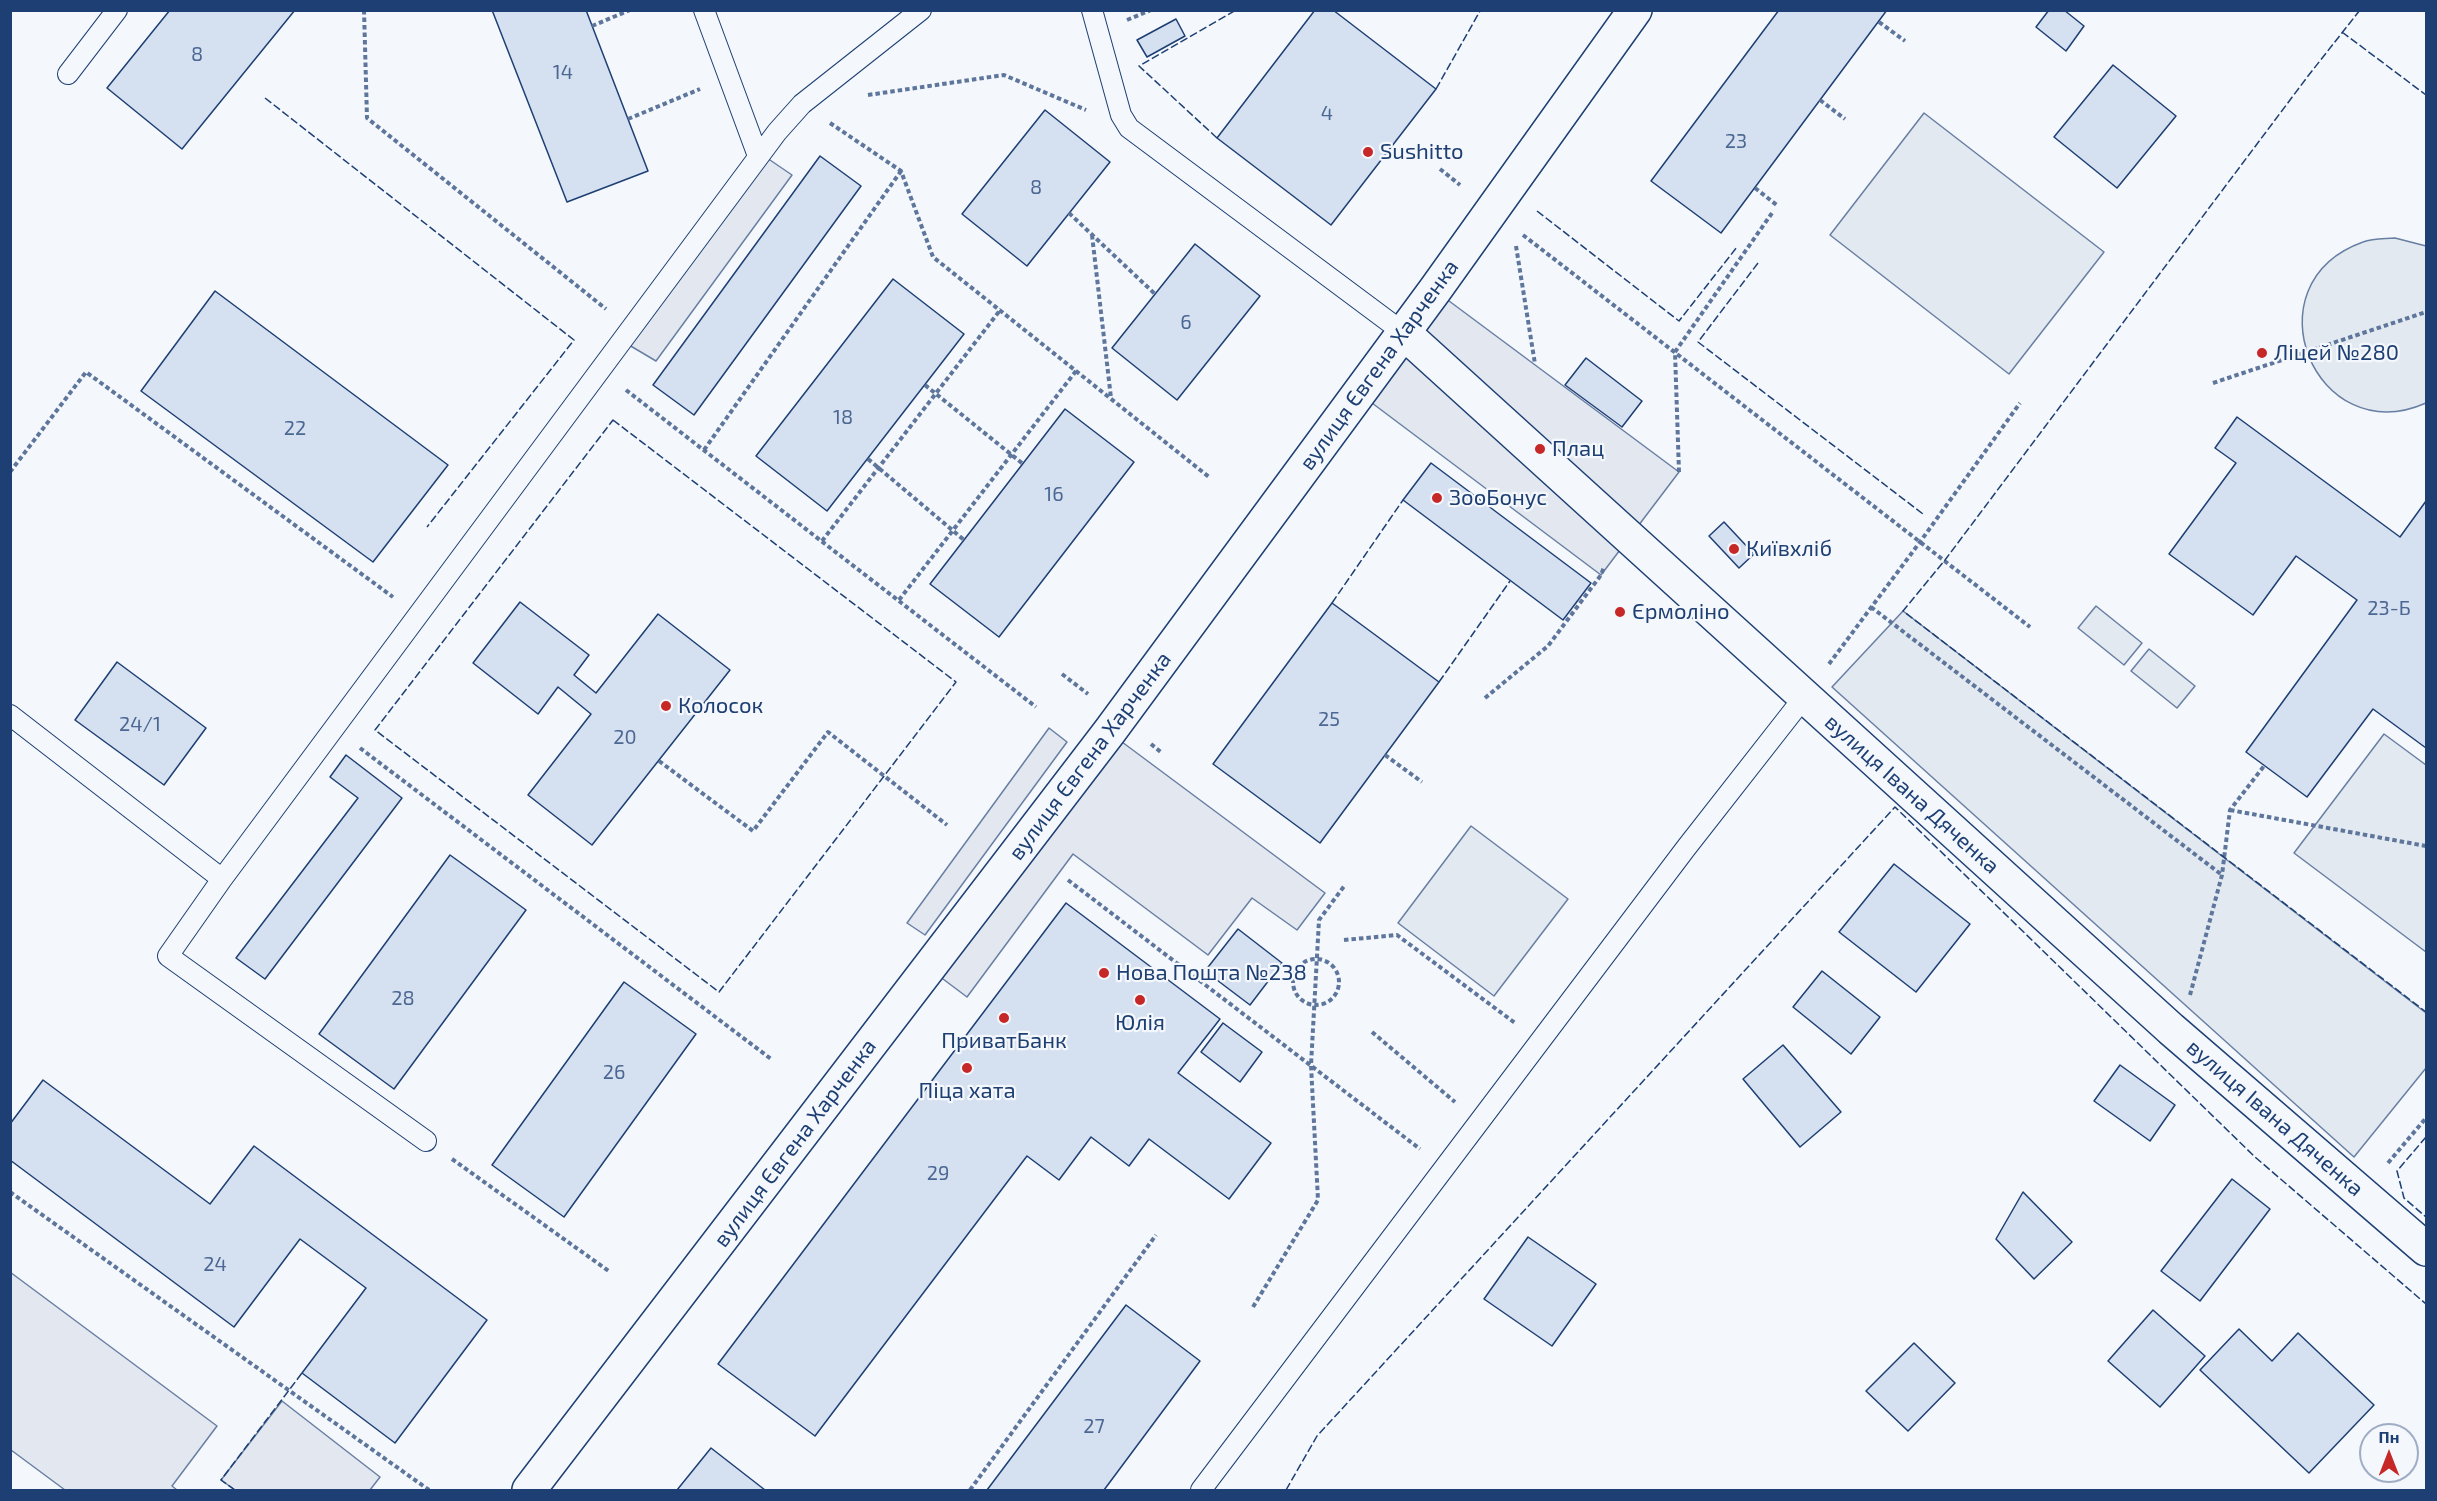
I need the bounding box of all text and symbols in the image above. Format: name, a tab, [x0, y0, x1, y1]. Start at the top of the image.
house number: 8	[191, 42, 203, 66]
house number: 14	[553, 60, 573, 84]
house number: 4	[1321, 101, 1333, 125]
house number: 23	[1725, 129, 1747, 153]
place label: Sushitto	[1380, 139, 1464, 165]
marker: Sushitto	[1361, 145, 1375, 159]
house number: 8	[1030, 175, 1042, 199]
street label: вулиця Євгена Харченка	[1294, 255, 1464, 475]
house number: 6	[1180, 310, 1192, 334]
place label: Ліцей №280	[2274, 340, 2399, 366]
marker: Ліцей №280	[2255, 346, 2269, 360]
house number: 18	[833, 405, 853, 429]
house number: 22	[284, 416, 306, 440]
place label: Плац	[1552, 436, 1604, 462]
marker: Плац	[1533, 442, 1547, 456]
house number: 16	[1044, 482, 1064, 506]
place label: ЗооБонус	[1449, 485, 1547, 511]
marker: ЗооБонус	[1430, 491, 1444, 505]
place label: Київхліб	[1746, 536, 1832, 562]
marker: Київхліб	[1727, 542, 1741, 556]
house number: 23-Б	[2367, 596, 2411, 620]
place label: Єрмоліно	[1632, 599, 1730, 625]
marker: Єрмоліно	[1613, 605, 1627, 619]
street label: вулиця Євгена Харченка	[1003, 647, 1177, 865]
place label: Колосок	[678, 693, 763, 719]
marker: Колосок	[659, 699, 673, 713]
house number: 25	[1318, 707, 1340, 731]
street label: вулиця Івана Дяченка	[1819, 709, 2005, 879]
house number: 24/1	[119, 712, 161, 736]
house number: 20	[613, 725, 637, 749]
place label: Нова Пошта №238	[1116, 960, 1307, 986]
marker: Нова Пошта №238	[1097, 966, 1111, 980]
house number: 28	[391, 986, 415, 1010]
marker: Юлія	[1133, 993, 1147, 1007]
place label: Юлія	[1115, 1010, 1165, 1036]
marker: ПриватБанк	[997, 1011, 1011, 1025]
place label: ПриватБанк	[941, 1028, 1067, 1054]
street label: вулиця Євгена Харченка	[708, 1034, 882, 1252]
street label: вулиця Івана Дяченка	[2181, 1034, 2369, 1202]
house number: 26	[603, 1060, 625, 1084]
marker: Піца хата	[960, 1061, 974, 1075]
place label: Піца хата	[918, 1078, 1016, 1104]
house number: 29	[927, 1161, 949, 1185]
house number: 24	[203, 1252, 227, 1276]
house number: 27	[1083, 1414, 1105, 1438]
north arrow	[2359, 1423, 2419, 1483]
text: Пн	[2379, 1427, 2399, 1446]

